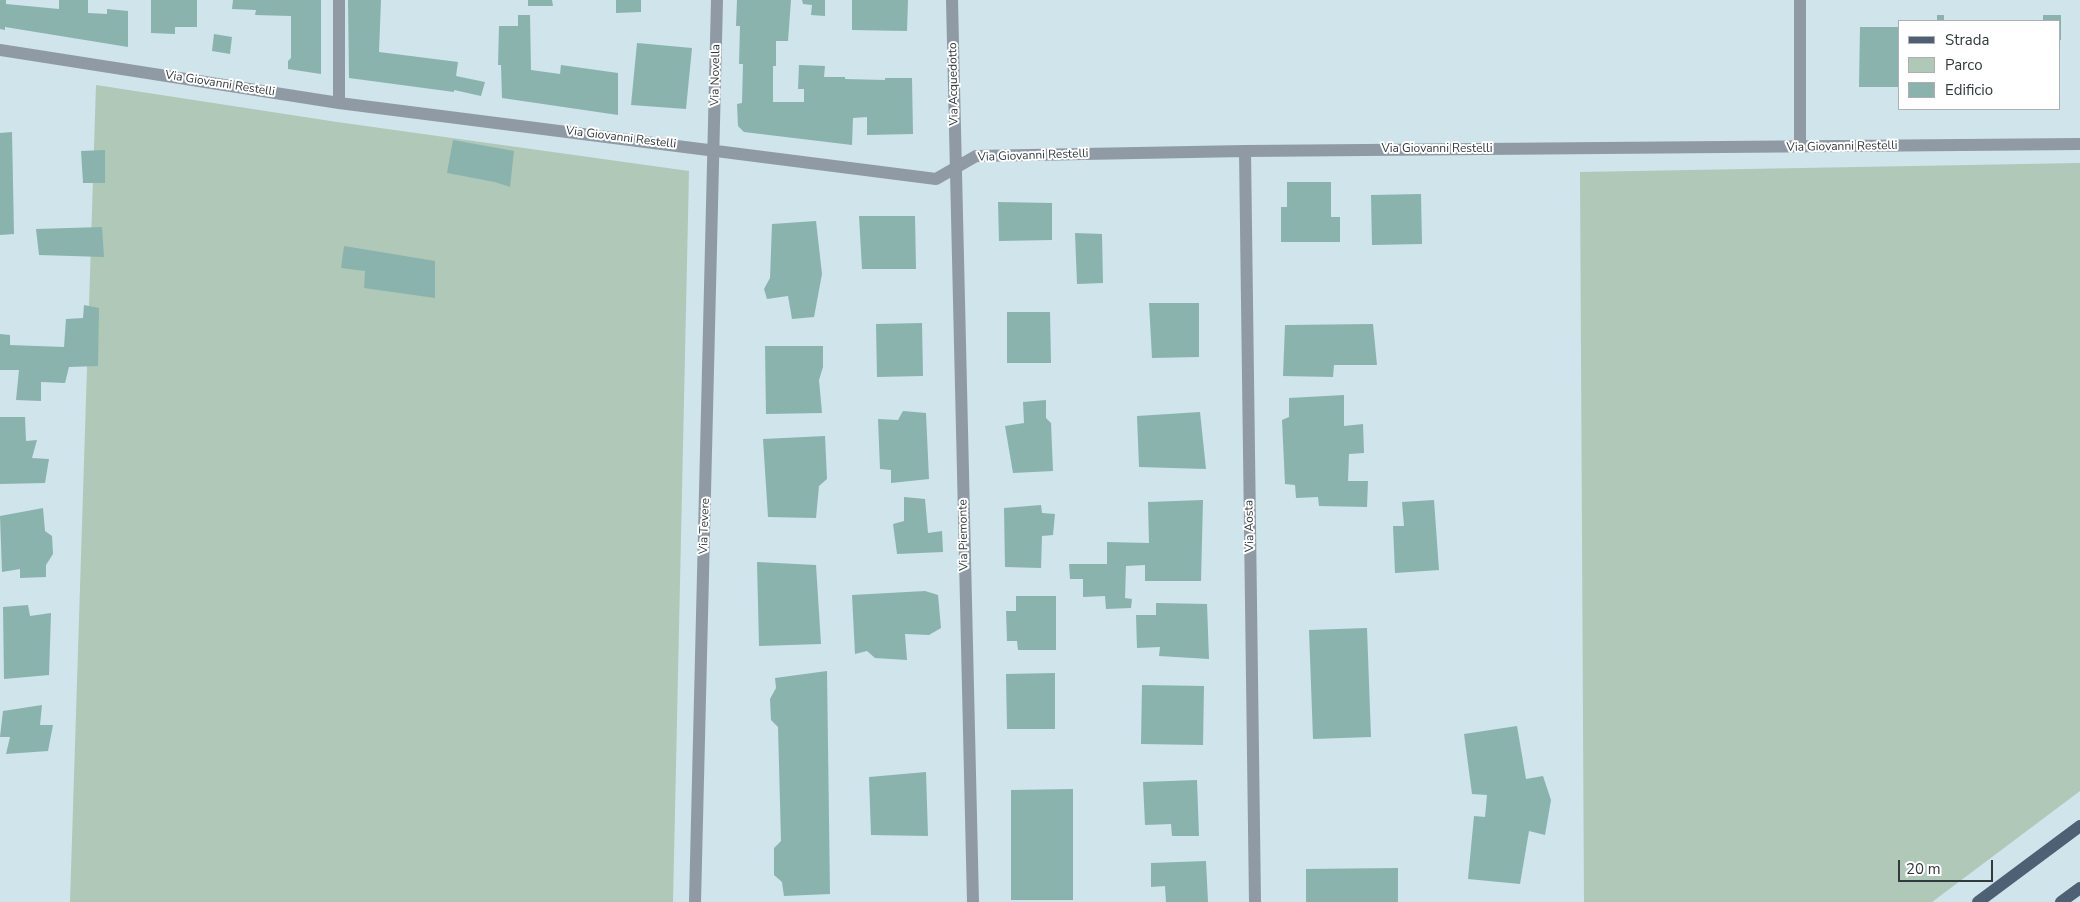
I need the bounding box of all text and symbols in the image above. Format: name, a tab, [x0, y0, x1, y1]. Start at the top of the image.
legend	[1898, 20, 2060, 110]
text: Strada	[1945, 30, 1989, 50]
street label: Via Acquedotto	[946, 42, 962, 126]
street label: Via Novella	[708, 44, 724, 106]
text: Parco	[1945, 55, 1983, 75]
street label: Via Giovanni Restelli	[164, 68, 276, 100]
text: Edificio	[1945, 80, 1993, 100]
street label: Via Giovanni Restelli	[565, 124, 677, 152]
street label: Via Giovanni Restelli	[1786, 139, 1898, 155]
street label: Via Giovanni Restelli	[1382, 142, 1492, 156]
street label: Via Giovanni Restelli	[977, 147, 1089, 165]
street label: Via Tevere	[697, 498, 713, 554]
street label: Via Piemonte	[956, 499, 972, 571]
street label: Via Aosta	[1242, 500, 1258, 552]
scale bar	[1900, 850, 1995, 882]
text: 20 m	[1906, 859, 1941, 879]

